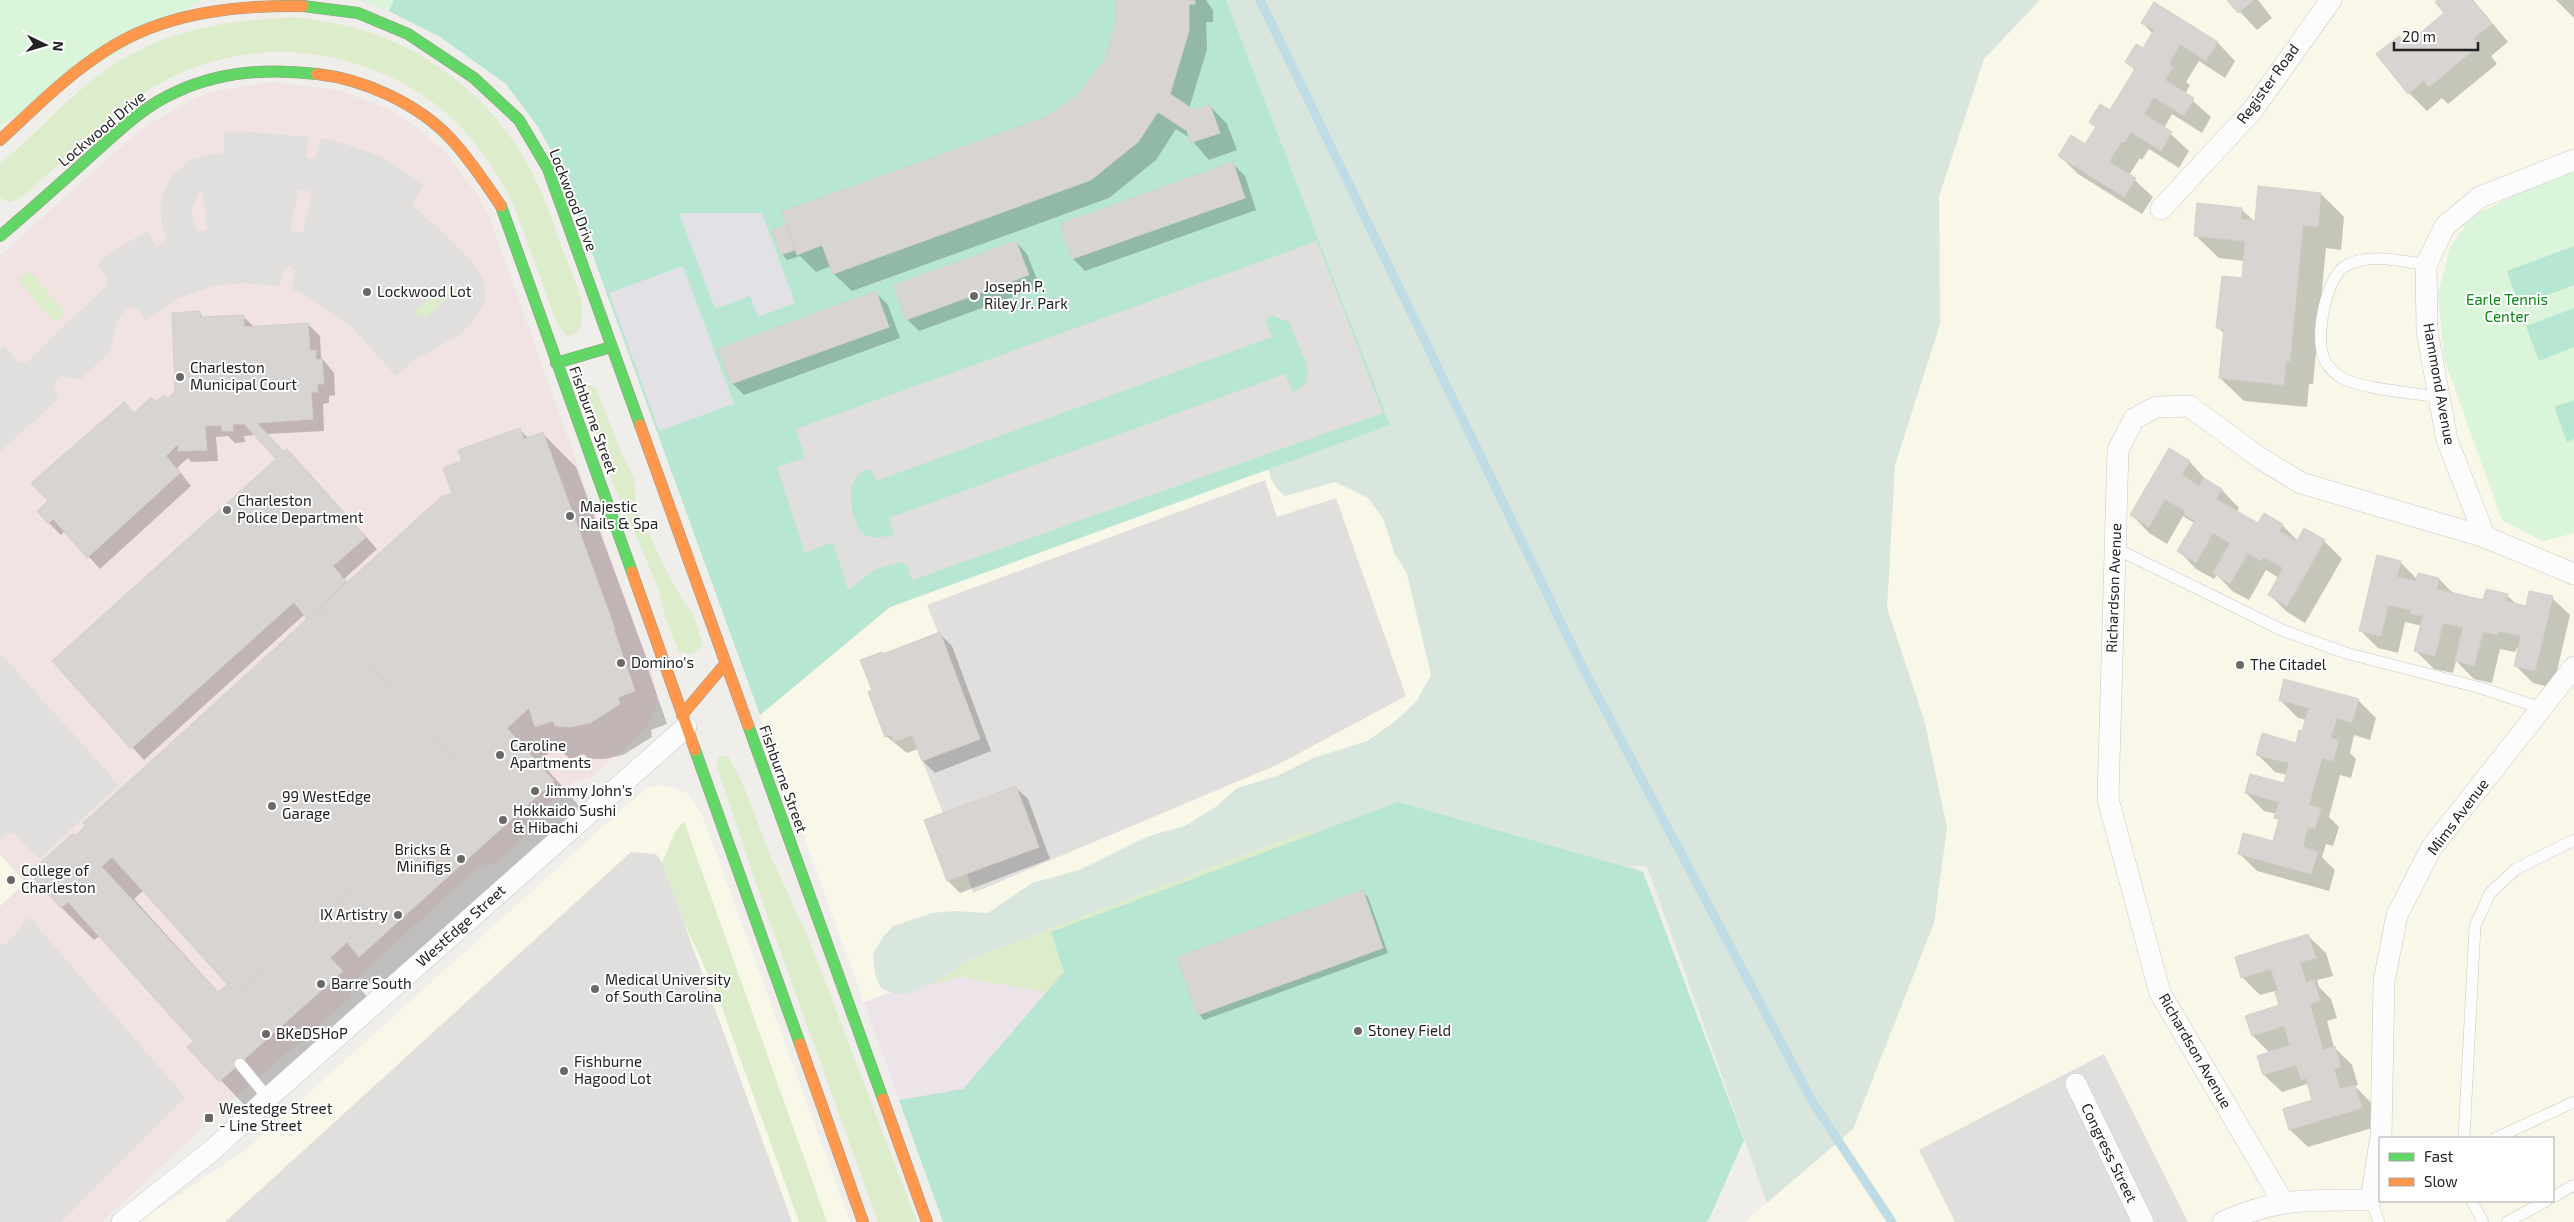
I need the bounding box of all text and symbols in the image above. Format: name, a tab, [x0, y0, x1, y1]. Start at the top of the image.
north arrow	[20, 20, 70, 70]
scale bar	[2394, 20, 2478, 52]
text: 20 m	[2402, 27, 2436, 45]
text: N	[50, 40, 67, 52]
street label: Register Road	[2232, 40, 2302, 127]
street label: Lockwood Drive	[54, 87, 149, 170]
street label: Lockwood Drive	[546, 146, 602, 253]
place label: Joseph P. Riley Jr. Park	[984, 277, 1068, 312]
place label: Lockwood Lot	[377, 282, 472, 300]
marker: Lockwood Lot	[361, 286, 373, 298]
marker: Joseph P. Riley Jr. Park	[968, 290, 980, 302]
park label: Earle Tennis Center	[2466, 290, 2548, 325]
street label: Hammond Avenue	[2420, 321, 2460, 446]
place label: Charleston Municipal Court	[190, 358, 297, 393]
street label: Fishburne Street	[566, 363, 622, 476]
marker: Charleston Municipal Court	[174, 371, 186, 383]
place label: Charleston Police Department	[237, 491, 364, 526]
place label: Majestic Nails & Spa	[580, 497, 658, 532]
marker: Charleston Police Department	[221, 504, 233, 516]
marker: Majestic Nails & Spa	[564, 510, 576, 522]
street label: Richardson Avenue	[2102, 523, 2124, 653]
place label: Domino's	[631, 653, 694, 671]
place label: The Citadel	[2250, 655, 2327, 673]
marker: Domino's	[615, 657, 627, 669]
marker: The Citadel	[2234, 659, 2246, 671]
street label: Fishburne Street	[756, 722, 812, 835]
place label: Caroline Apartments	[510, 736, 591, 771]
marker: Caroline Apartments	[494, 749, 506, 761]
street label: Mims Avenue	[2423, 775, 2492, 858]
place label: Jimmy John's	[545, 781, 632, 799]
marker: Jimmy John's	[529, 785, 541, 797]
place label: 99 WestEdge Garage	[282, 787, 371, 822]
marker: 99 WestEdge Garage	[266, 800, 278, 812]
place label: Hokkaido Sushi & Hibachi	[513, 801, 616, 836]
marker: Hokkaido Sushi & Hibachi	[497, 814, 509, 826]
place label: Bricks & Minifigs	[394, 840, 451, 875]
marker: Bricks & Minifigs	[455, 853, 467, 865]
place label: College of Charleston	[21, 861, 96, 896]
marker: College of Charleston	[5, 874, 17, 886]
street label: WestEdge Street	[412, 880, 509, 970]
place label: IX Artistry	[320, 905, 388, 923]
marker: IX Artistry	[392, 909, 404, 921]
place label: Medical University of South Carolina	[605, 970, 731, 1005]
place label: Barre South	[331, 974, 412, 992]
marker: Barre South	[315, 978, 327, 990]
marker: Medical University of South Carolina	[589, 983, 601, 995]
street label: Richardson Avenue	[2156, 990, 2236, 1111]
place label: Stoney Field	[1368, 1021, 1451, 1039]
place label: BKeDSHoP	[276, 1024, 348, 1042]
marker: Stoney Field	[1352, 1025, 1364, 1037]
marker: BKeDSHoP	[260, 1028, 272, 1040]
place label: Fishburne Hagood Lot	[574, 1052, 652, 1087]
marker: Fishburne Hagood Lot	[558, 1065, 570, 1077]
place label: Westedge Street - Line Street	[219, 1099, 333, 1134]
street label: Congress Street	[2078, 1100, 2142, 1205]
marker: Westedge Street - Line Street	[203, 1112, 215, 1124]
legend	[2379, 1137, 2554, 1202]
text: Fast	[2424, 1147, 2454, 1165]
text: Slow	[2424, 1172, 2458, 1190]

